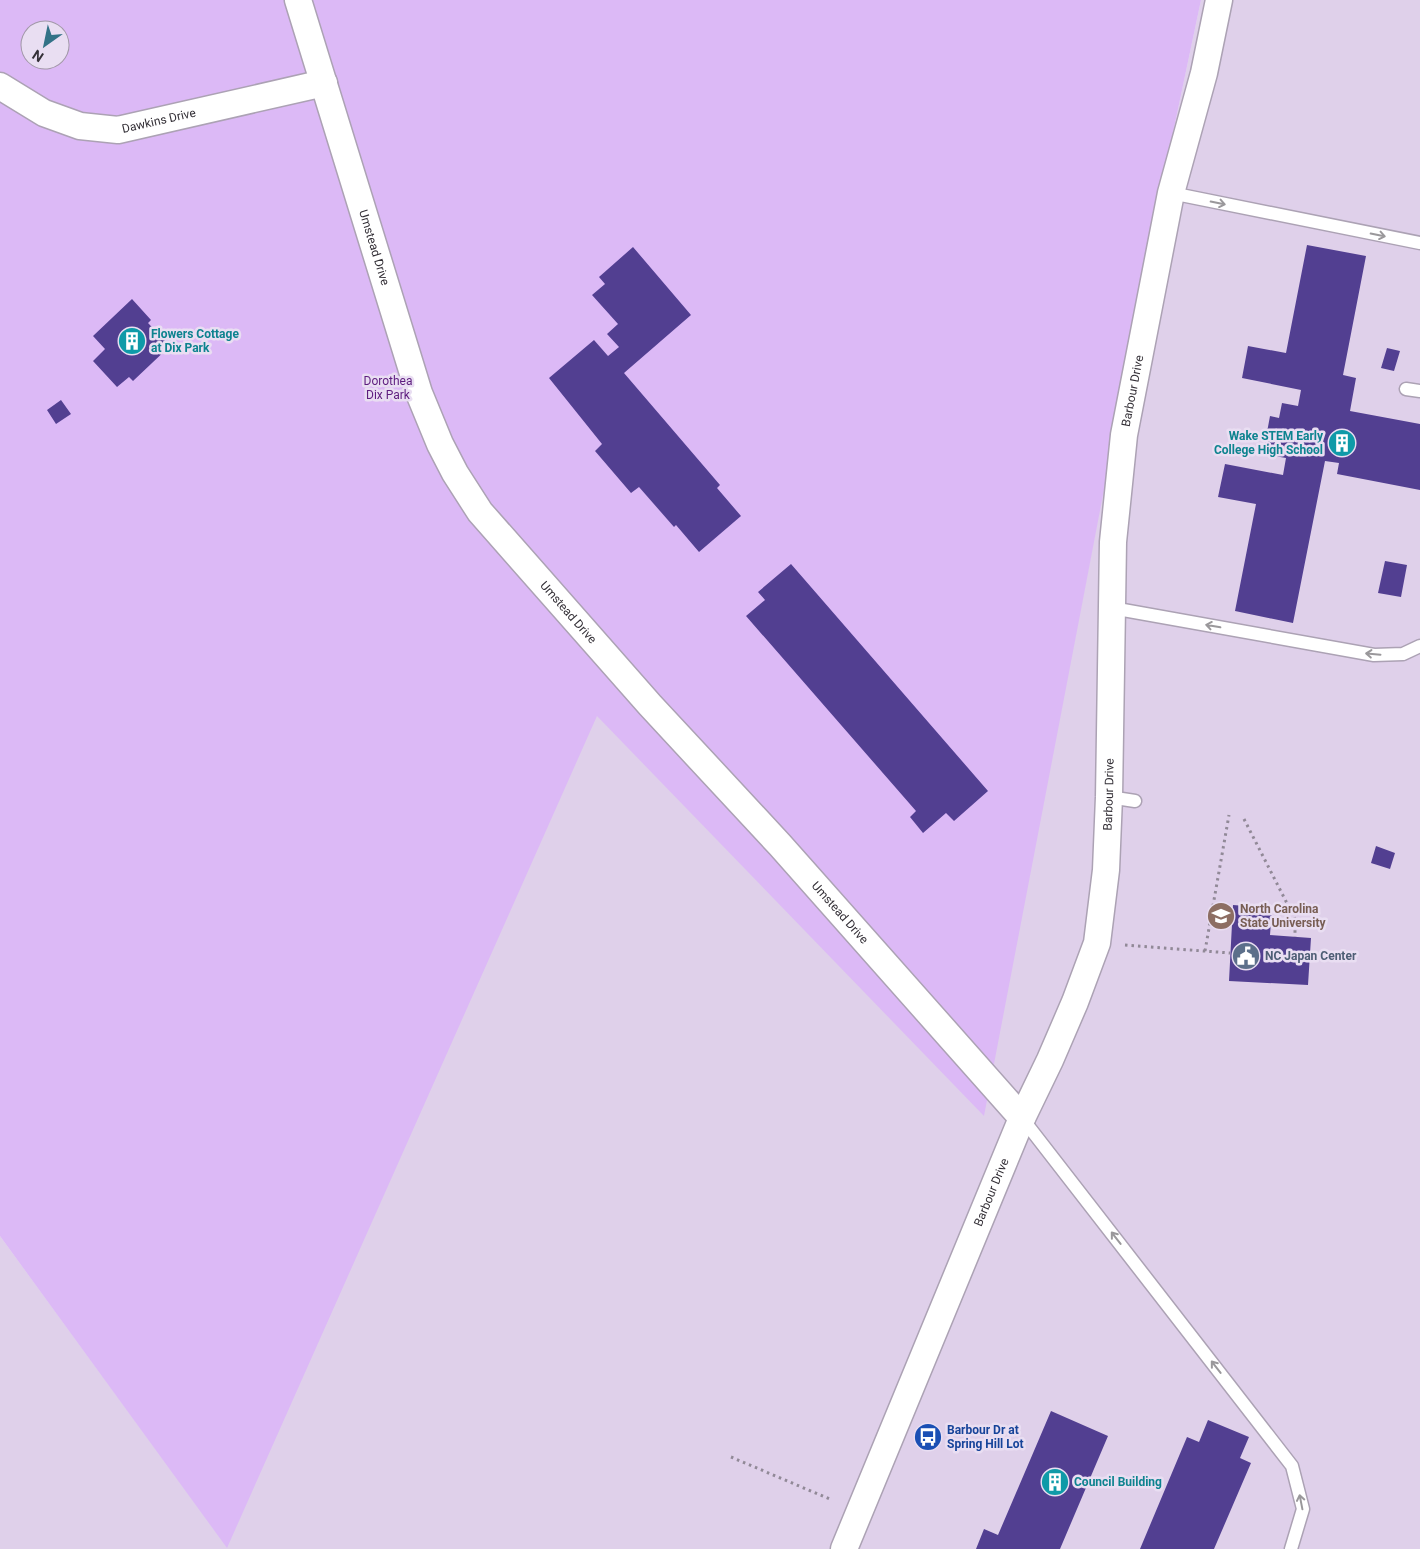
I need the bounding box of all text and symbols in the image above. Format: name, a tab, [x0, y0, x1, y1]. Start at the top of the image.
north arrow	[20, 20, 70, 70]
text: N	[29, 46, 46, 65]
street label: Dawkins Drive	[121, 105, 197, 136]
one-way arrow	[1210, 199, 1226, 208]
street label: Umstead Drive	[356, 208, 392, 287]
one-way arrow	[1369, 230, 1385, 240]
building icon: Flowers Cottage at Dix Park	[117, 326, 147, 356]
place label: Flowers Cottage at Dix Park	[151, 327, 239, 355]
street label: Barbour Drive	[1119, 354, 1146, 428]
park label: Dorothea Dix Park	[364, 374, 412, 402]
building icon: Wake STEM Early College High School	[1327, 428, 1357, 458]
place label: Wake STEM Early College High School	[1214, 429, 1324, 457]
street label: Umstead Drive	[537, 578, 599, 646]
one-way arrow	[1206, 621, 1222, 631]
one-way arrow	[1365, 650, 1381, 659]
street label: Barbour Drive	[1101, 758, 1117, 831]
street label: Umstead Drive	[809, 879, 871, 947]
school or university icon: North Carolina State University	[1206, 901, 1236, 931]
place label: North Carolina State University	[1240, 902, 1326, 930]
public building icon: NC Japan Center	[1231, 941, 1261, 971]
place label: NC Japan Center	[1265, 949, 1357, 963]
street label: Barbour Drive	[971, 1156, 1012, 1228]
one-way arrow	[1111, 1231, 1121, 1245]
one-way arrow	[1210, 1361, 1221, 1374]
bus stop icon: Barbour Dr at Spring Hill Lot	[913, 1422, 943, 1452]
place label: Barbour Dr at Spring Hill Lot	[947, 1423, 1024, 1451]
building icon: Council Building	[1040, 1467, 1070, 1497]
place label: Council Building	[1074, 1475, 1162, 1489]
one-way arrow	[1295, 1495, 1305, 1511]

